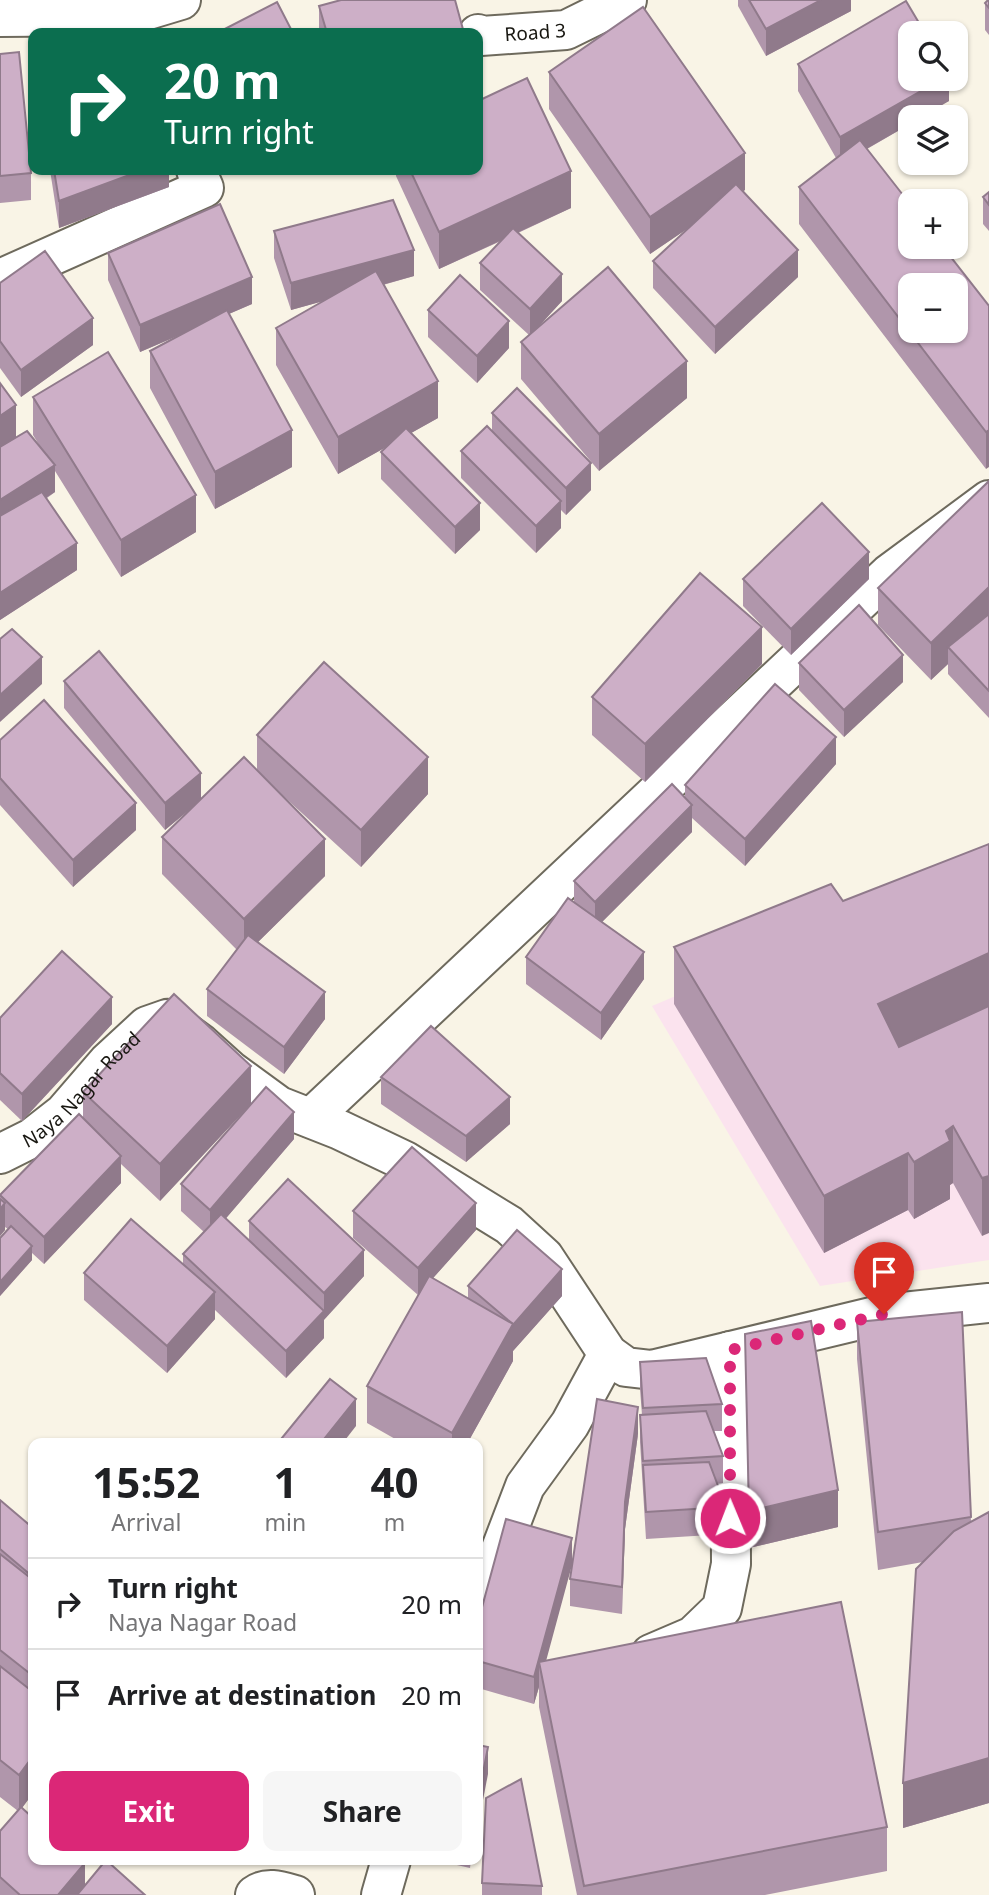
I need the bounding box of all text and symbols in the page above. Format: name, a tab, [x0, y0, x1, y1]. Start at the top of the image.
street label: Road 3	[504, 17, 567, 47]
map controls	[898, 21, 968, 343]
button: search	[898, 21, 968, 91]
text: 20 m	[164, 47, 281, 113]
icon: right	[49, 56, 140, 147]
button: layers	[898, 105, 968, 175]
text: Turn right	[164, 110, 314, 153]
button: +	[898, 189, 968, 259]
button: −	[898, 273, 968, 343]
street label: Naya Nagar Road	[18, 1026, 146, 1154]
pin	[854, 1242, 914, 1314]
icon: arrive	[865, 1253, 903, 1291]
text: 15:52	[92, 1453, 200, 1510]
text: 1	[273, 1453, 297, 1510]
text: 40	[371, 1453, 419, 1510]
position arrow	[693, 1481, 767, 1555]
text: Arrival	[111, 1506, 181, 1538]
text: min	[265, 1506, 306, 1538]
text: m	[384, 1506, 405, 1538]
text: Turn right	[108, 1570, 238, 1606]
icon: right	[49, 1585, 87, 1623]
text: 20 m	[401, 1586, 462, 1622]
text: Naya Nagar Road	[108, 1606, 297, 1638]
icon: arrive	[49, 1676, 87, 1714]
text: Arrive at destination	[108, 1677, 377, 1713]
text: 20 m	[401, 1677, 462, 1713]
button: Exit	[49, 1771, 249, 1851]
button: Share	[263, 1771, 462, 1851]

